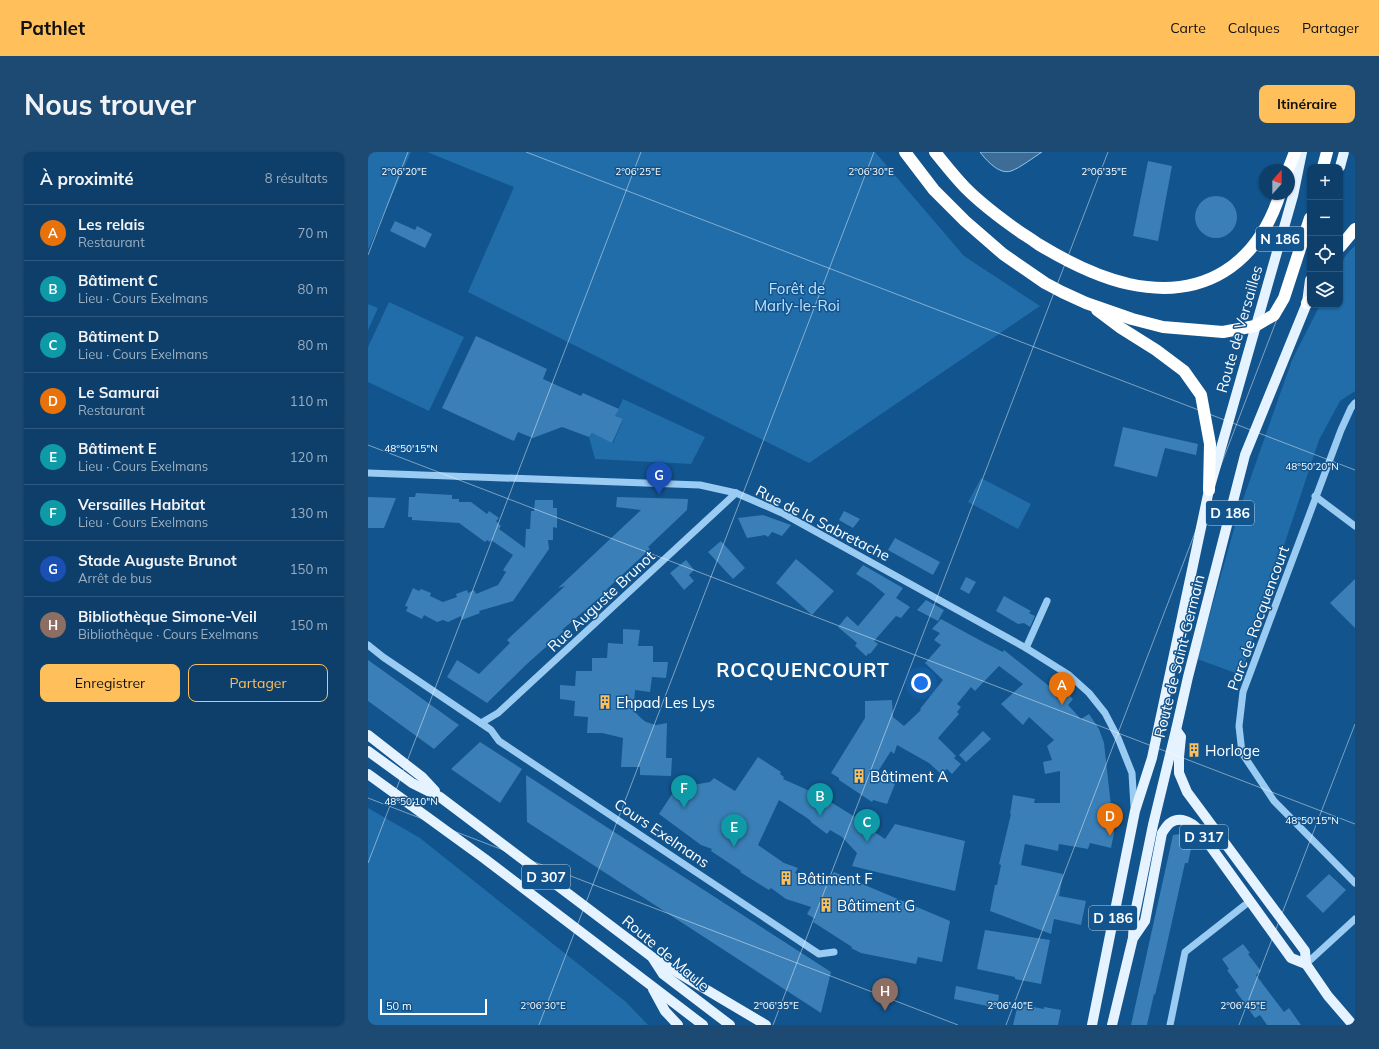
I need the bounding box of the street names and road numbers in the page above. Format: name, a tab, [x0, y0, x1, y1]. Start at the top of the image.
road number: N 186	[1256, 227, 1304, 251]
street label: Route de Versailles	[1212, 263, 1266, 395]
street label: Rue de la Sabretache	[753, 481, 893, 565]
road number: D 186	[1206, 501, 1254, 525]
street label: Parc de Rocquencourt	[1223, 543, 1293, 693]
street label: Rue Auguste Brunot	[543, 546, 659, 656]
street label: Route de Saint-Germain	[1150, 573, 1208, 739]
street label: Cours Exelmans	[611, 794, 713, 872]
road number: D 317	[1180, 825, 1228, 849]
road number: D 307	[522, 865, 570, 889]
road number: D 186	[1089, 906, 1137, 930]
street label: Route de Maule	[619, 911, 713, 995]

